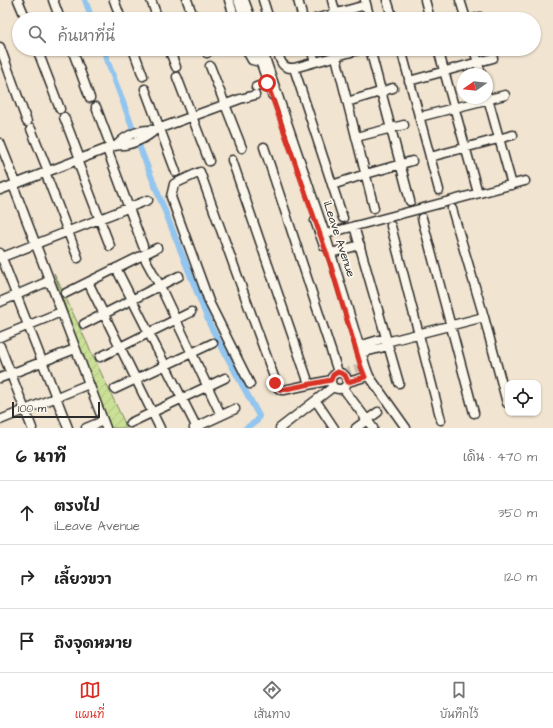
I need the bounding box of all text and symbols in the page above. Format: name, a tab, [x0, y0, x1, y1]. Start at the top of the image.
search box	[12, 12, 541, 56]
icon: search	[26, 23, 48, 45]
text: ค้นหาที่นี่	[58, 26, 115, 47]
north arrow	[457, 68, 493, 104]
route start	[258, 74, 276, 92]
street label: iLeave Avenue	[319, 199, 359, 280]
route end	[266, 374, 284, 392]
map controls	[505, 380, 541, 416]
button: locate	[505, 380, 541, 416]
scale bar	[12, 400, 100, 419]
text: 100 m	[18, 401, 46, 416]
text: 6 นาที	[16, 445, 66, 469]
text: เดิน · 470 m	[463, 448, 537, 466]
text: ตรงไป	[54, 496, 100, 517]
icon: ahead	[16, 502, 38, 524]
text: 350 m	[498, 504, 537, 522]
text: iLeave Avenue	[54, 517, 140, 535]
icon: right	[16, 566, 38, 588]
text: 120 m	[504, 568, 537, 586]
text: เลี้ยวขวา	[54, 569, 112, 590]
icon: arrive	[16, 630, 38, 652]
text: ถึงจุดหมาย	[54, 633, 132, 654]
tab: แผนที่	[75, 679, 104, 722]
tab: เส้นทาง	[254, 679, 290, 722]
tab: บันทึกไว้	[440, 679, 478, 722]

